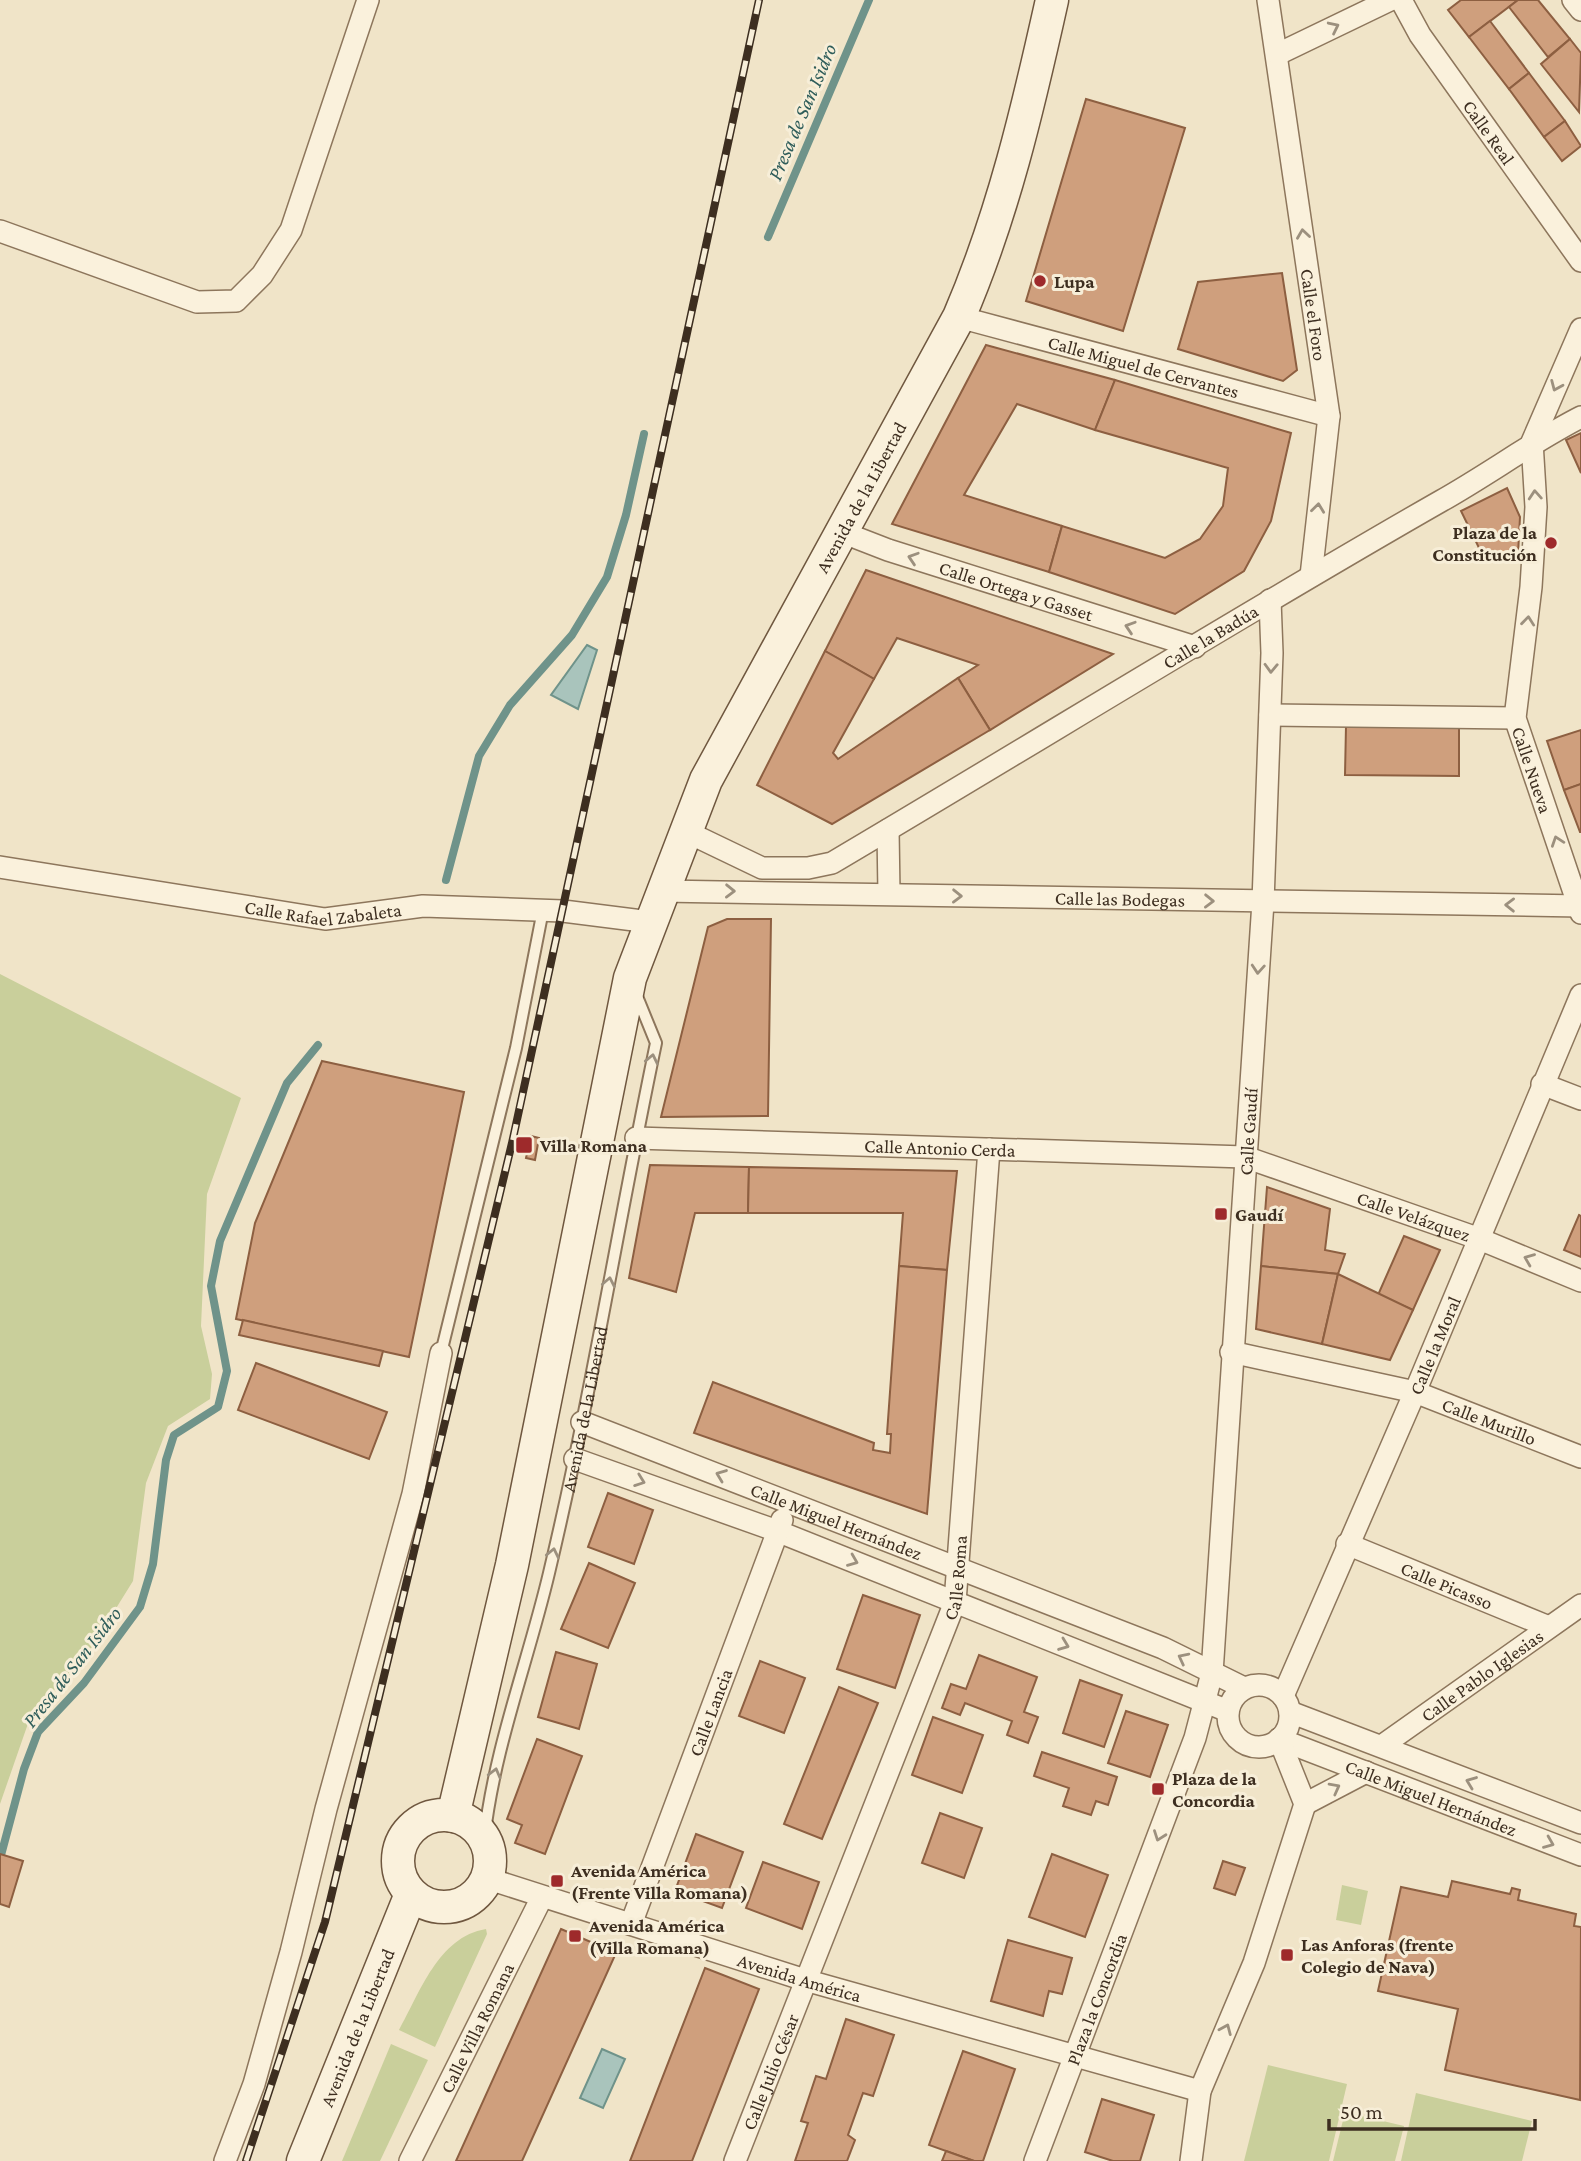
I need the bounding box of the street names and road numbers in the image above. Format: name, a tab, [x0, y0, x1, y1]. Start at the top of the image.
street label: Calle Real	[1459, 96, 1519, 169]
street label: Calle el Foro	[1297, 267, 1331, 362]
street label: Calle Miguel de Cervantes	[1046, 331, 1241, 402]
street label: Avenida de la Libertad	[811, 418, 911, 576]
street label: Calle Ortega y Gasset	[937, 557, 1096, 625]
street label: Calle la Badúa	[1159, 600, 1262, 673]
street label: Calle Nueva	[1508, 724, 1556, 816]
street label: Calle las Bodegas	[1055, 887, 1185, 911]
street label: Calle Rafael Zabaleta	[243, 896, 403, 930]
street label: Calle Gaudí	[1235, 1086, 1262, 1176]
street label: Calle Antonio Cerda	[864, 1135, 1016, 1161]
street label: Calle Velázquez	[1354, 1187, 1473, 1246]
street label: Calle la Moral	[1405, 1293, 1465, 1398]
street label: Avenida de la Libertad	[558, 1324, 612, 1494]
street label: Calle Murillo	[1439, 1394, 1539, 1449]
street label: Calle Miguel Hernández	[748, 1479, 925, 1564]
street label: Calle Roma	[939, 1534, 971, 1623]
street label: Calle Picasso	[1398, 1557, 1496, 1614]
street label: Calle Pablo Iglesias	[1417, 1625, 1547, 1726]
street label: Calle Lancia	[685, 1666, 737, 1759]
street label: Calle Miguel Hernández	[1342, 1755, 1520, 1840]
street label: Plaza la Concordia	[1062, 1930, 1131, 2068]
street label: Avenida de la Libertad	[316, 1946, 399, 2110]
street label: Avenida América	[735, 1949, 864, 2006]
street label: Calle Villa Romana	[436, 1959, 518, 2096]
street label: Calle Julio César	[738, 2010, 803, 2133]

